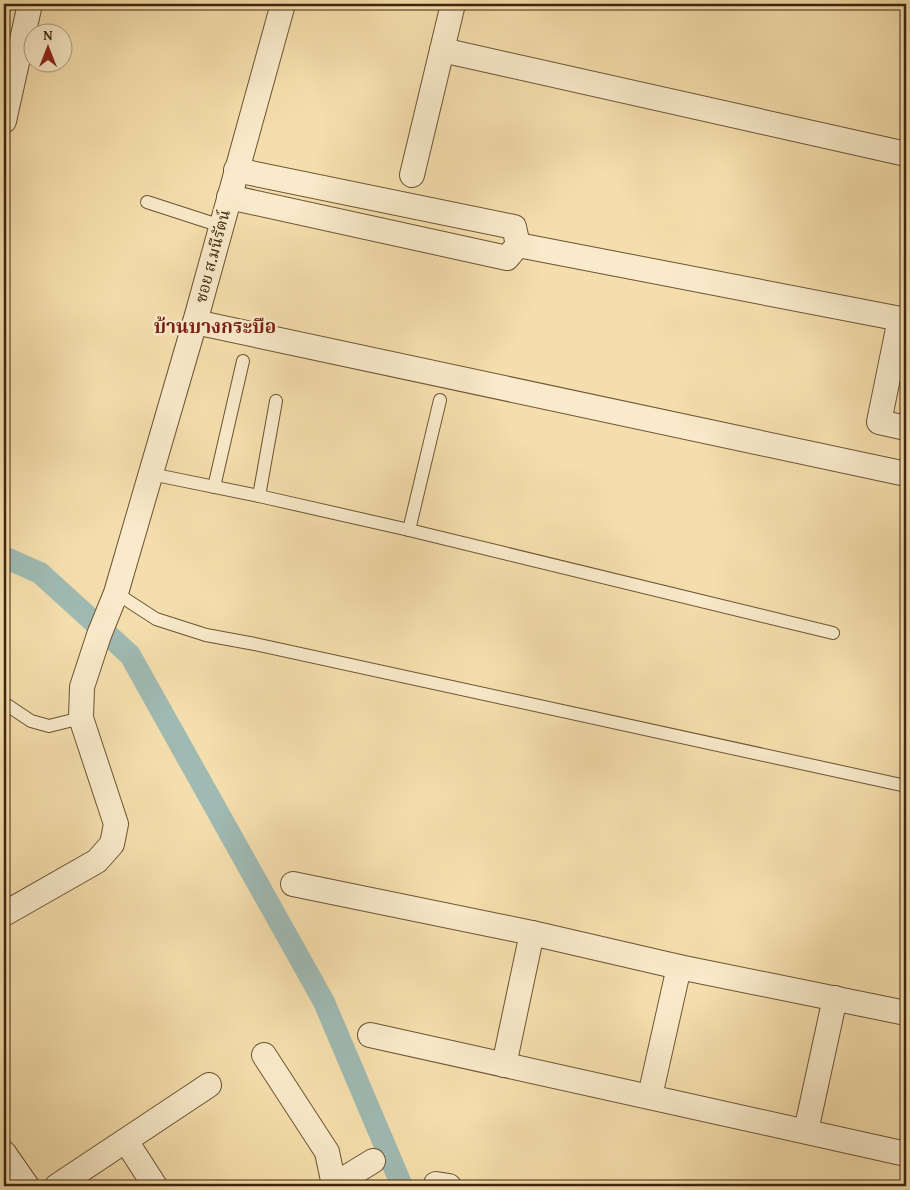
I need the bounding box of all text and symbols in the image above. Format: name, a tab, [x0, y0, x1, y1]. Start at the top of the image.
north arrow	[22, 22, 72, 72]
text: N	[43, 25, 53, 45]
street label: ซอย ส.มนีรัตน์	[188, 207, 236, 305]
district label: บ้านบางกระบือ	[154, 312, 276, 340]

